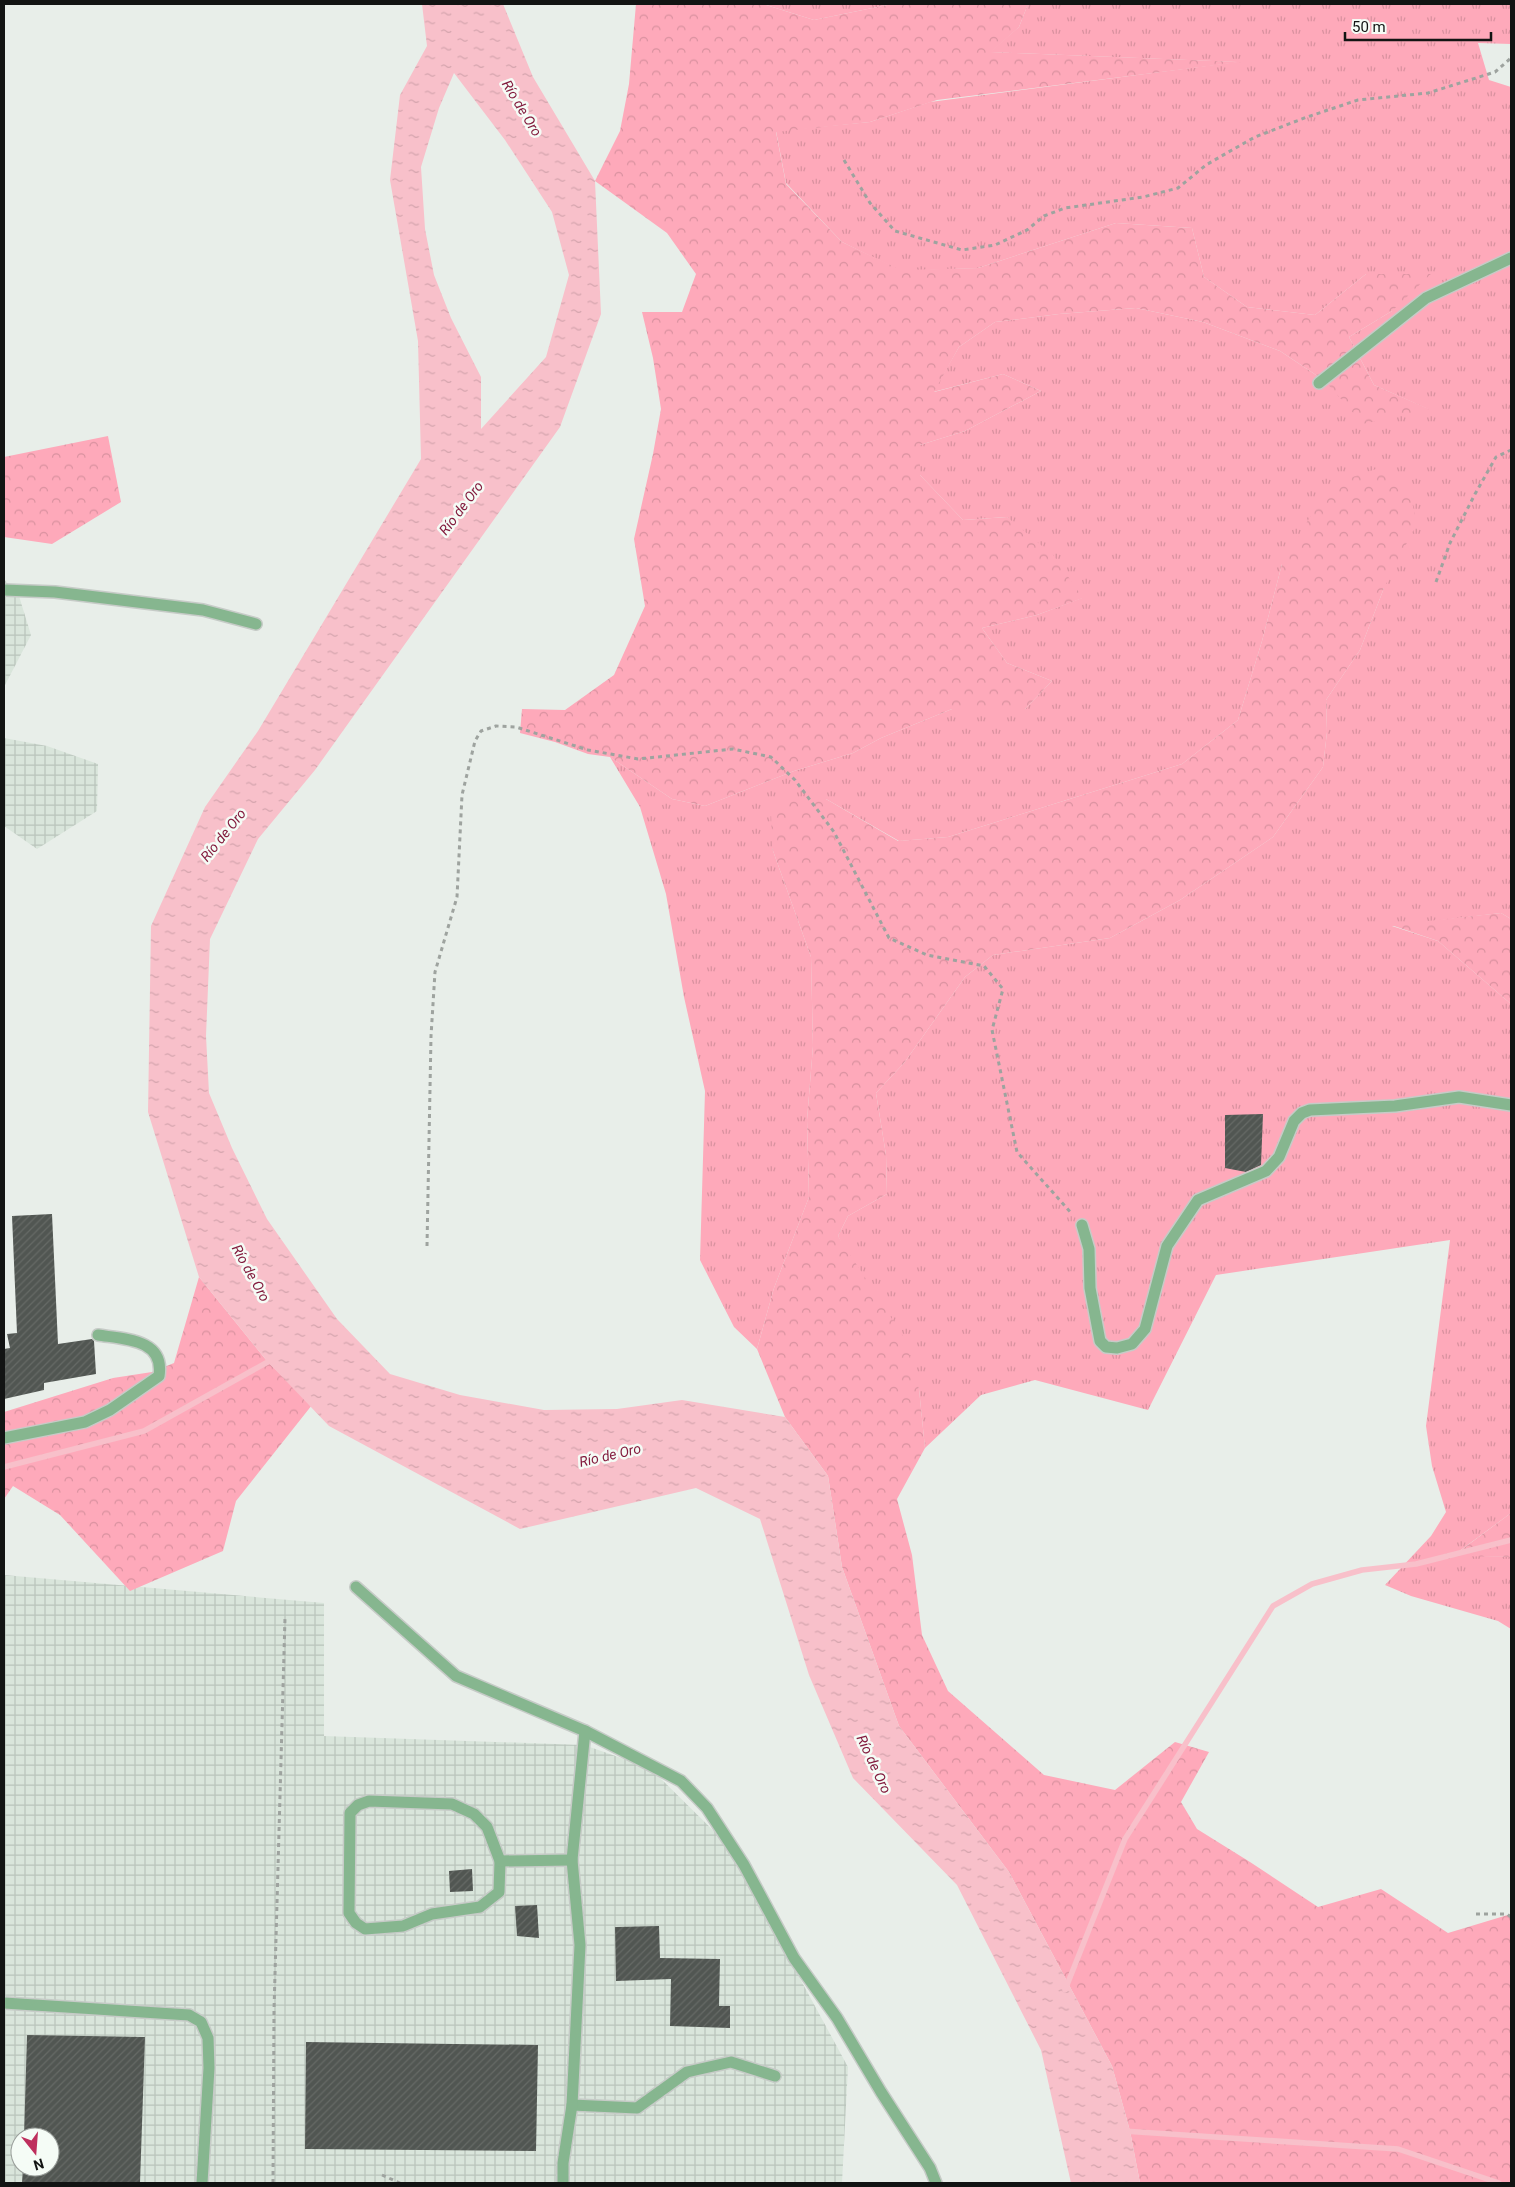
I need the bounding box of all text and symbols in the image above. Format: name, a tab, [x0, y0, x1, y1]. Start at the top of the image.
scale bar	[1345, 10, 1491, 42]
text: 50 m	[1352, 18, 1386, 36]
water label: Río de Oro	[499, 77, 545, 139]
water label: Río de Oro	[436, 478, 486, 538]
water label: Río de Oro	[197, 805, 249, 864]
water label: Río de Oro	[229, 1242, 273, 1305]
water label: Río de Oro	[578, 1440, 643, 1470]
water label: Río de Oro	[853, 1732, 895, 1796]
north arrow	[10, 2127, 60, 2177]
text: N	[32, 2155, 46, 2174]

